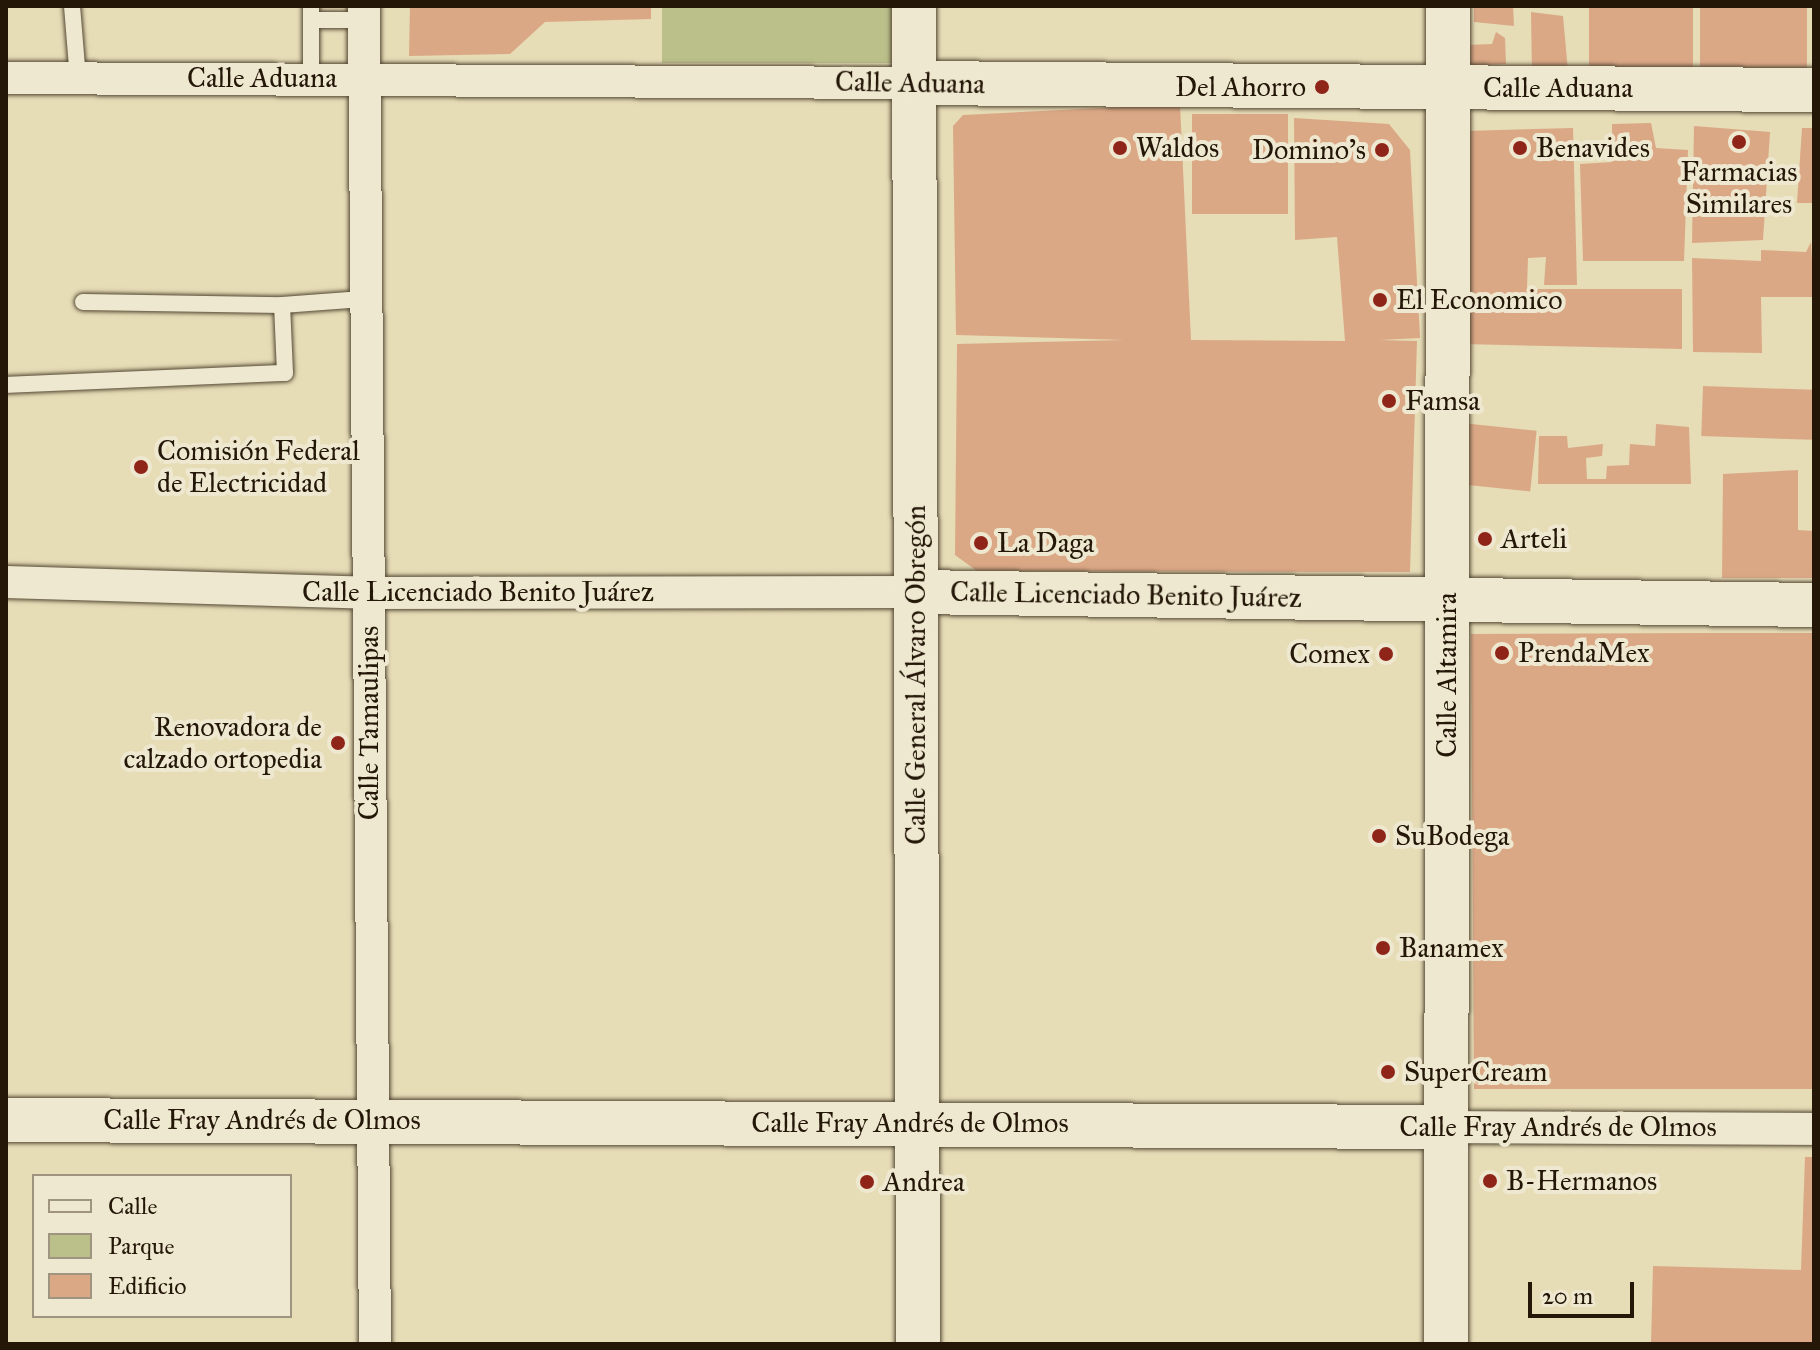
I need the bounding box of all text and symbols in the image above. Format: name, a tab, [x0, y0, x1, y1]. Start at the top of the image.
street label: Calle Aduana	[187, 61, 337, 95]
street label: Calle Aduana	[835, 65, 985, 101]
place label: Del Ahorro	[1175, 70, 1306, 104]
street label: Calle Aduana	[1483, 71, 1633, 105]
marker: Del Ahorro	[1313, 78, 1331, 96]
place label: Waldos	[1136, 131, 1219, 165]
place label: Benavides	[1536, 131, 1650, 165]
place label: Domino's	[1252, 133, 1366, 167]
marker: Farmacias Similares	[1730, 133, 1748, 151]
marker: Waldos	[1111, 139, 1129, 157]
marker: Benavides	[1511, 139, 1529, 157]
marker: Domino's	[1373, 141, 1391, 159]
place label: Farmacias Similares	[1681, 155, 1797, 221]
place label: El Economico	[1396, 283, 1562, 317]
marker: El Economico	[1371, 291, 1389, 309]
place label: Famsa	[1405, 384, 1480, 418]
marker: Famsa	[1380, 392, 1398, 410]
place label: Comisión Federal de Electricidad	[157, 434, 360, 500]
marker: Comisión Federal de Electricidad	[132, 458, 150, 476]
street label: Calle General Álvaro Obregón	[899, 505, 933, 845]
place label: Arteli	[1501, 522, 1567, 556]
place label: La Daga	[997, 526, 1094, 560]
marker: Arteli	[1476, 530, 1494, 548]
marker: La Daga	[972, 534, 990, 552]
street label: Calle Licenciado Benito Juárez	[302, 575, 654, 609]
street label: Calle Licenciado Benito Juárez	[950, 575, 1302, 615]
street label: Calle Altamira	[1430, 592, 1464, 758]
street label: Calle Tamaulipas	[352, 626, 386, 820]
place label: PrendaMex	[1518, 636, 1649, 670]
place label: Comex	[1289, 637, 1370, 671]
marker: PrendaMex	[1493, 644, 1511, 662]
marker: Comex	[1377, 645, 1395, 663]
place label: Renovadora de calzado ortopedia	[123, 710, 322, 776]
marker: Renovadora de calzado ortopedia	[329, 734, 347, 752]
place label: SuBodega	[1395, 819, 1509, 853]
marker: SuBodega	[1370, 827, 1388, 845]
place label: Banamex	[1399, 931, 1504, 965]
marker: Banamex	[1374, 939, 1392, 957]
place label: SuperCream	[1404, 1055, 1548, 1089]
marker: SuperCream	[1379, 1063, 1397, 1081]
street label: Calle Fray Andrés de Olmos	[103, 1103, 421, 1137]
street label: Calle Fray Andrés de Olmos	[751, 1106, 1069, 1140]
street label: Calle Fray Andrés de Olmos	[1399, 1110, 1717, 1144]
place label: B-Hermanos	[1506, 1164, 1657, 1198]
place label: Andrea	[883, 1165, 965, 1199]
marker: B-Hermanos	[1481, 1172, 1499, 1190]
marker: Andrea	[858, 1173, 876, 1191]
legend	[32, 1174, 292, 1318]
text: Calle	[108, 1191, 157, 1221]
text: Parque	[108, 1231, 175, 1261]
scale bar	[1532, 1266, 1638, 1316]
text: Edificio	[108, 1271, 187, 1301]
text: 20 m	[1542, 1281, 1593, 1311]

